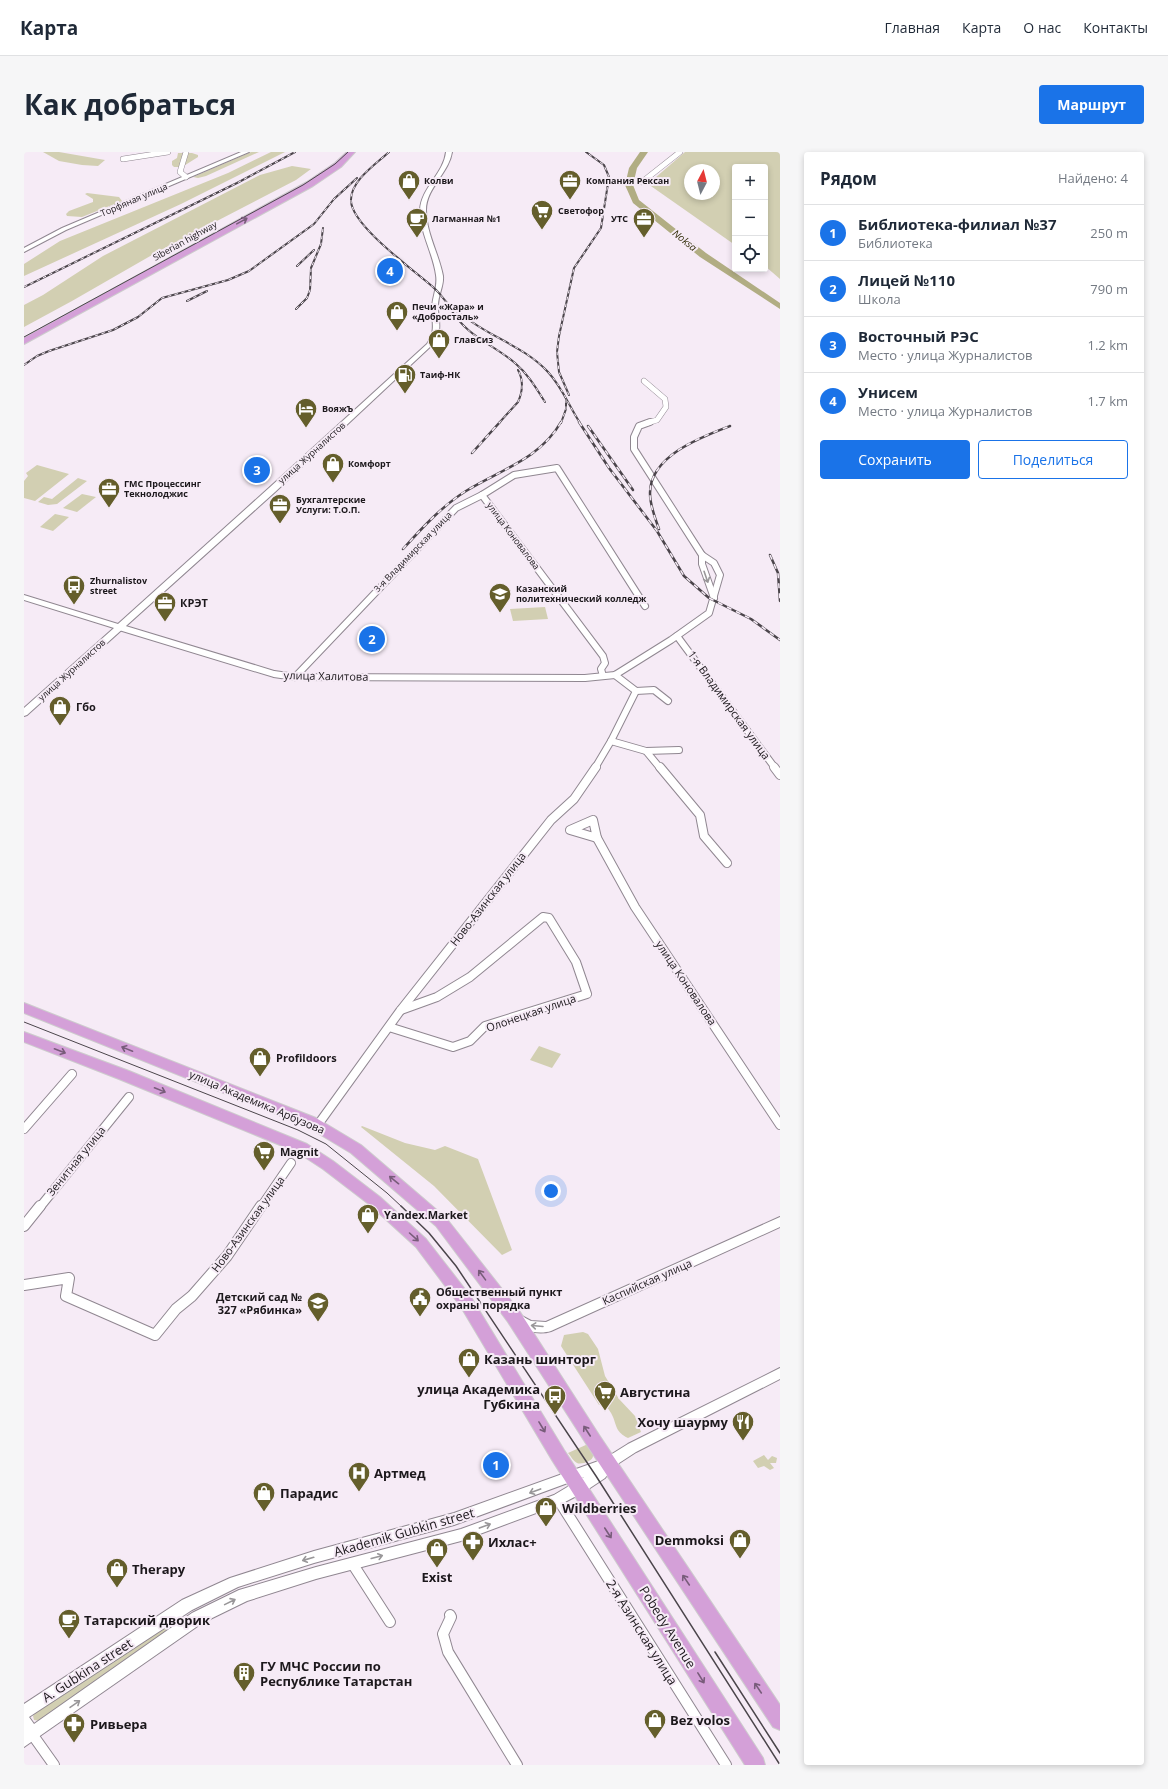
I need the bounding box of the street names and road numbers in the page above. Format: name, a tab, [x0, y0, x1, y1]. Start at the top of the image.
street label: Торфяная улица	[98, 180, 169, 219]
street label: Siberian highway	[150, 217, 219, 264]
street label: улица Журналистов	[275, 419, 348, 486]
street label: улица Коновалова	[484, 499, 543, 572]
street label: 3-я Владимирская улица	[371, 509, 455, 595]
street label: улица Журналистов	[35, 636, 108, 703]
street label: 1-я Владимирская улица	[685, 647, 774, 762]
street label: улица Халитова	[284, 667, 368, 684]
street label: Ново-Азинская улица	[446, 849, 529, 949]
street label: улица Коновалова	[652, 937, 720, 1028]
street label: Олонецкая улица	[484, 990, 578, 1035]
street label: улица Академика Арбузова	[187, 1066, 327, 1137]
street label: Зенитная улица	[43, 1123, 108, 1199]
street label: Ново-Азинская улица	[208, 1173, 288, 1275]
street label: Каспийская улица	[600, 1255, 694, 1308]
street label: Akademik Gubkin street	[332, 1503, 477, 1561]
street label: 2-я Азинская улица	[602, 1576, 682, 1688]
street label: Pobedy Avenue	[635, 1582, 701, 1672]
street label: A. Gubkina street	[38, 1634, 136, 1706]

